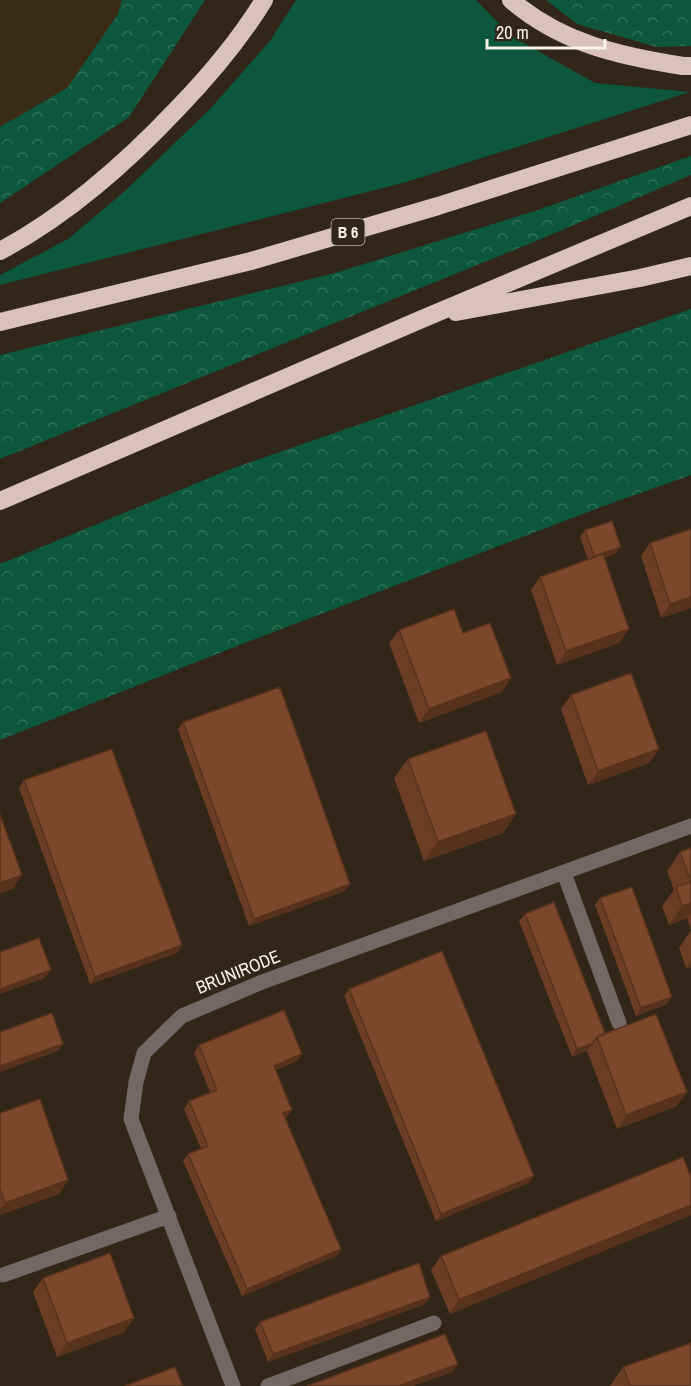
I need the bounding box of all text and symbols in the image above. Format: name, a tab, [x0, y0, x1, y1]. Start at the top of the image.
scale bar	[487, 12, 606, 50]
text: 20 m	[496, 20, 529, 45]
road number: B 6	[332, 219, 364, 245]
street label: BRUNIRODE	[192, 943, 284, 1000]

